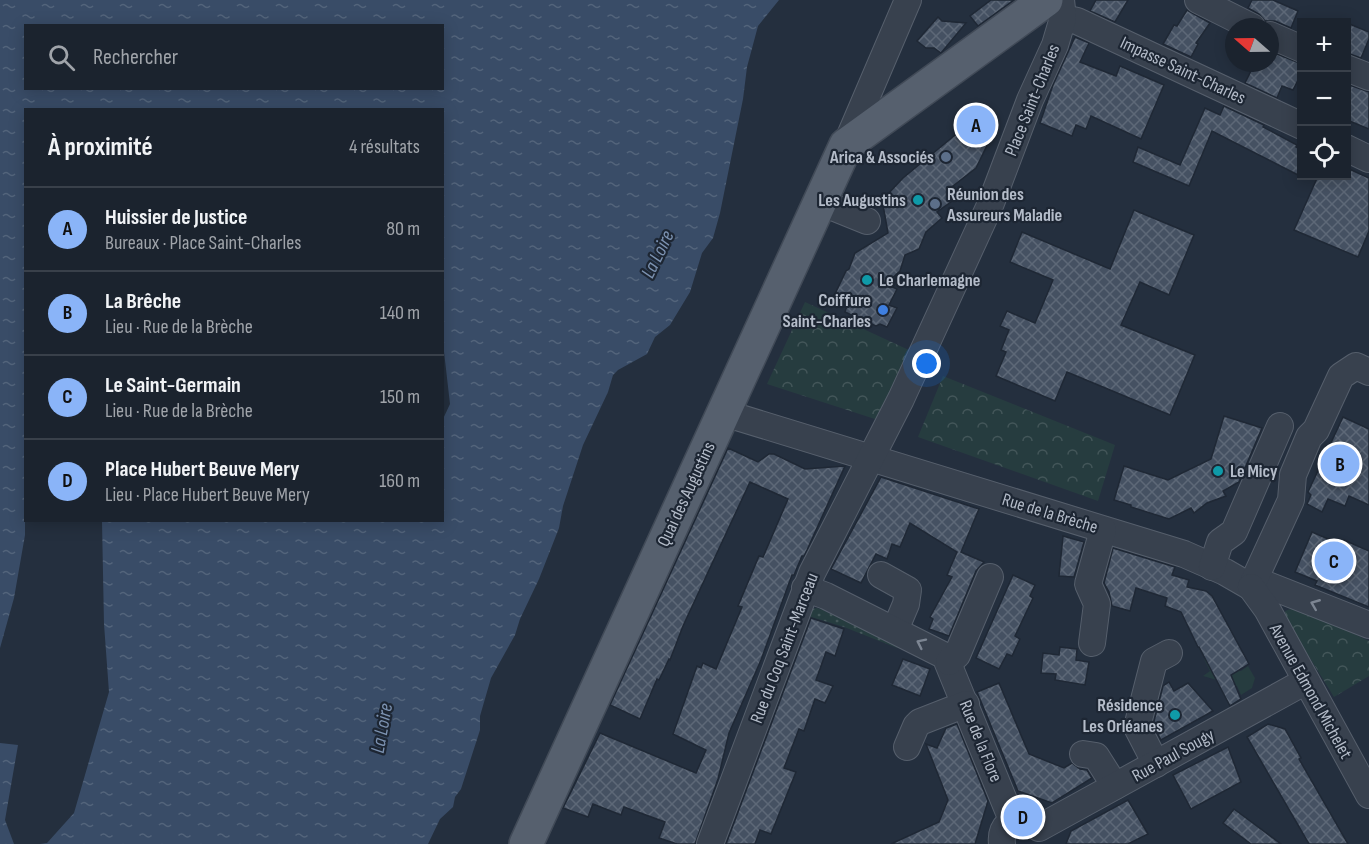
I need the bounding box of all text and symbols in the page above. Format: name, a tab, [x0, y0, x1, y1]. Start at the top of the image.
north arrow	[1225, 18, 1279, 72]
map controls	[1297, 18, 1351, 180]
button: +	[1297, 18, 1351, 72]
search box	[24, 24, 444, 90]
street label: Impasse Saint-Charles	[1117, 32, 1249, 109]
icon: search	[45, 41, 78, 74]
street label: Place Saint-Charles	[1001, 41, 1064, 159]
text: Rechercher	[93, 44, 178, 71]
button: −	[1297, 72, 1351, 126]
pin: A	[956, 102, 996, 148]
button: locate	[1297, 126, 1351, 180]
text: À proximité	[48, 132, 153, 163]
text: 4 résultats	[349, 135, 420, 159]
place label: Arica & Associés	[829, 147, 934, 168]
marker: Arica & Associés	[939, 150, 953, 164]
place label: Réunion des Assureurs Maladie	[946, 184, 1062, 226]
place label: Les Augustins	[818, 190, 906, 211]
marker: Les Augustins	[911, 193, 925, 207]
marker: Réunion des Assureurs Maladie	[928, 197, 942, 211]
text: Huissier de Justice	[105, 204, 247, 231]
text: A	[63, 217, 72, 241]
text: 80 m	[386, 217, 420, 241]
water label: La Loire	[636, 226, 680, 282]
text: Bureaux · Place Saint-Charles	[105, 231, 301, 255]
place label: Le Charlemagne	[879, 270, 981, 291]
marker: Le Charlemagne	[860, 273, 874, 287]
text: La Brêche	[105, 288, 181, 315]
place label: Coiffure Saint-Charles	[783, 290, 871, 332]
text: B	[63, 301, 72, 325]
text: 140 m	[380, 301, 420, 325]
marker: Coiffure Saint-Charles	[876, 303, 890, 317]
text: Lieu · Rue de la Brèche	[105, 315, 253, 339]
your location	[912, 349, 941, 378]
text: Le Saint-Germain	[105, 372, 241, 399]
text: C	[62, 385, 73, 409]
text: 150 m	[380, 385, 420, 409]
text: Lieu · Rue de la Brèche	[105, 399, 253, 423]
street label: Quai des Augustins	[653, 439, 720, 550]
pin: B	[1320, 442, 1360, 486]
text: Place Hubert Beuve Mery	[105, 456, 299, 483]
place label: Le Micy	[1230, 461, 1278, 482]
marker: Le Micy	[1211, 464, 1225, 478]
text: D	[62, 469, 73, 493]
text: 160 m	[379, 469, 420, 493]
text: Lieu · Place Hubert Beuve Mery	[105, 483, 310, 507]
street label: Rue de la Brèche	[999, 489, 1100, 538]
pin: C	[1314, 538, 1354, 584]
street label: Rue du Coq Saint-Marceau	[746, 570, 823, 726]
one-way arrow	[1310, 599, 1321, 611]
street label: Avenue Edmond Michelet	[1264, 619, 1357, 763]
one-way arrow	[916, 638, 927, 650]
place label: Résidence Les Orléanes	[1082, 695, 1163, 737]
street label: Rue de la Flore	[955, 697, 1006, 785]
water label: La Loire	[366, 701, 398, 755]
marker: Résidence Les Orléanes	[1168, 708, 1182, 722]
street label: Rue Paul Sougy	[1129, 724, 1218, 787]
pin: D	[1004, 794, 1042, 840]

